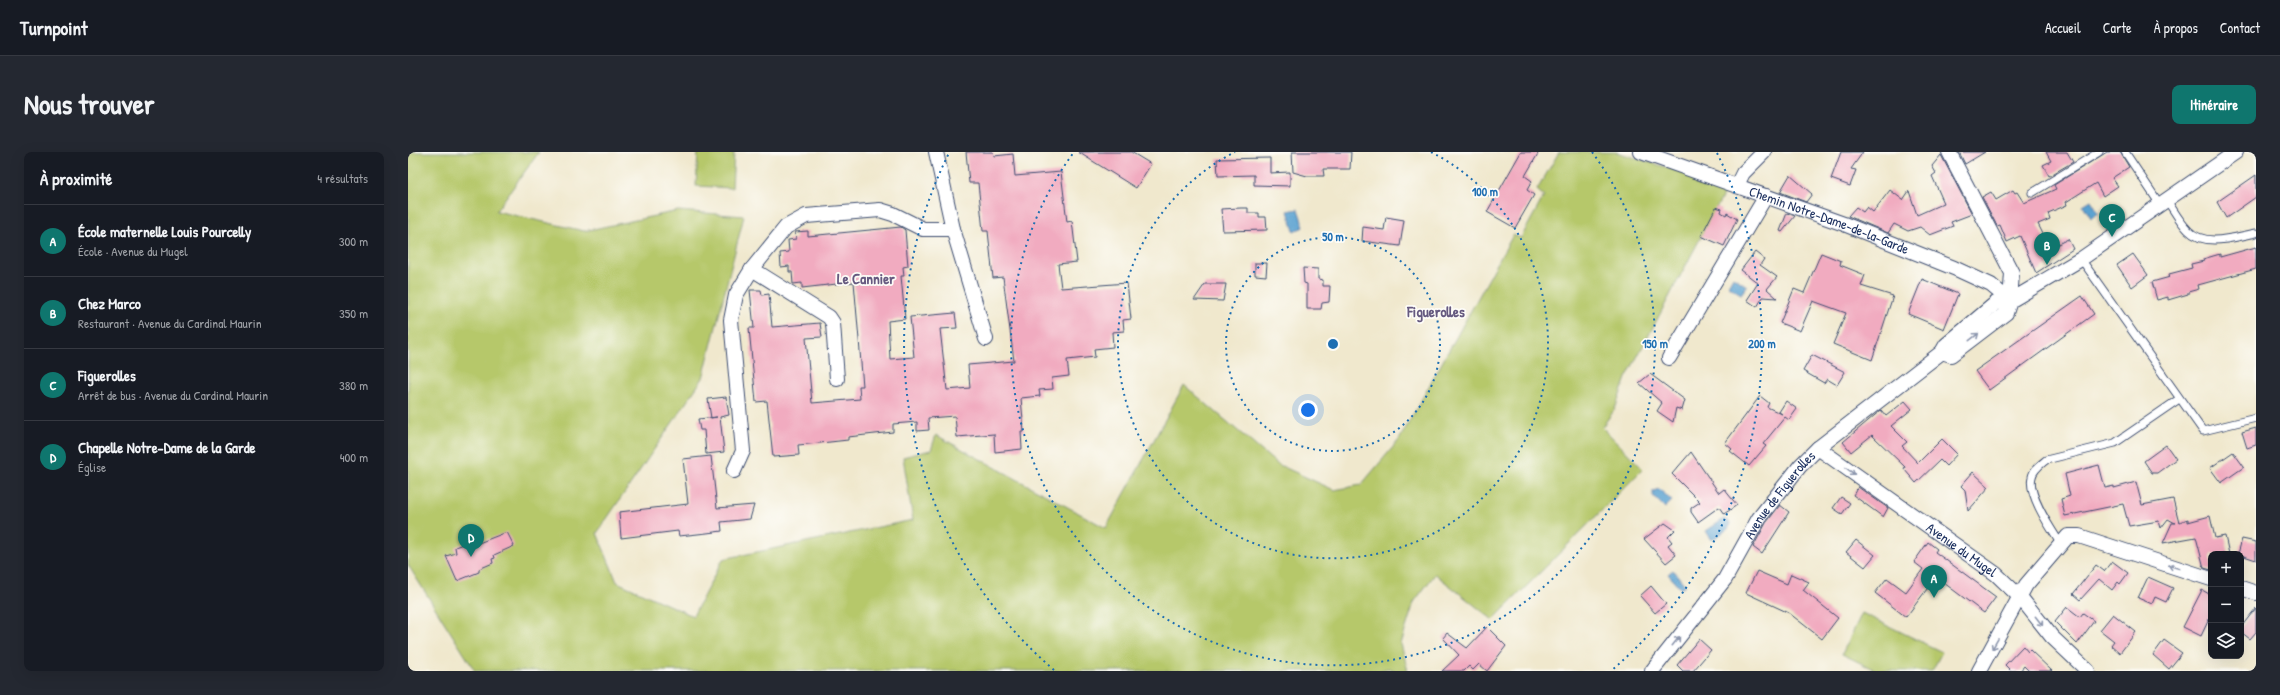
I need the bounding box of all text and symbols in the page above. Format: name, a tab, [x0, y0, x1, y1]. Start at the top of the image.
text: Turnpoint	[20, 15, 88, 41]
text: Accueil	[2045, 18, 2081, 37]
text: Carte	[2103, 18, 2132, 37]
text: À propos	[2154, 18, 2198, 37]
text: Contact	[2220, 18, 2260, 37]
text: Nous trouver	[24, 85, 155, 123]
button: Itinéraire	[2172, 85, 2256, 124]
text: À proximité	[40, 167, 112, 190]
text: 4 résultats	[317, 169, 368, 187]
street label: Chemin Notre-Dame-de-la-Garde	[1747, 181, 1912, 258]
text: 100 m	[1472, 183, 1498, 200]
pin: C	[2099, 204, 2125, 237]
text: École maternelle Louis Pourcelly	[78, 221, 251, 242]
text: 50 m	[1322, 228, 1344, 245]
text: A	[50, 232, 56, 250]
text: 300 m	[339, 232, 368, 250]
pin: B	[2034, 232, 2060, 265]
text: École · Avenue du Mugel	[78, 242, 188, 260]
district label: Le Cannier	[837, 268, 895, 289]
text: Chez Marco	[78, 293, 141, 314]
district label: Figuerolles	[1406, 301, 1465, 323]
text: B	[50, 304, 56, 322]
text: 350 m	[339, 304, 368, 322]
text: Restaurant · Avenue du Cardinal Maurin	[78, 314, 262, 332]
one-way arrow	[1969, 332, 1980, 341]
text: 150 m	[1642, 335, 1668, 352]
text: 200 m	[1748, 335, 1776, 352]
centre of rings	[1326, 337, 1340, 351]
text: Figuerolles	[78, 365, 136, 386]
text: C	[49, 376, 57, 394]
text: 380 m	[339, 376, 368, 394]
text: Arrêt de bus · Avenue du Cardinal Maurin	[78, 386, 268, 404]
your location	[1298, 400, 1318, 420]
text: Chapelle Notre-Dame de la Garde	[78, 437, 256, 458]
street label: Avenue de Figuerolles	[1739, 446, 1819, 542]
text: D	[50, 448, 56, 466]
text: 400 m	[340, 448, 368, 466]
text: Église	[78, 458, 106, 476]
one-way arrow	[1845, 466, 1856, 475]
street label: Avenue du Mugel	[1922, 520, 2000, 582]
pin: D	[458, 524, 484, 557]
map controls	[2208, 551, 2244, 659]
button: +	[2208, 551, 2244, 587]
one-way arrow	[2168, 562, 2180, 570]
pin: A	[1921, 565, 1947, 598]
button: −	[2208, 587, 2244, 623]
one-way arrow	[2034, 615, 2043, 626]
button: layers	[2208, 623, 2244, 659]
one-way arrow	[1672, 635, 1681, 646]
one-way arrow	[1990, 638, 1998, 650]

